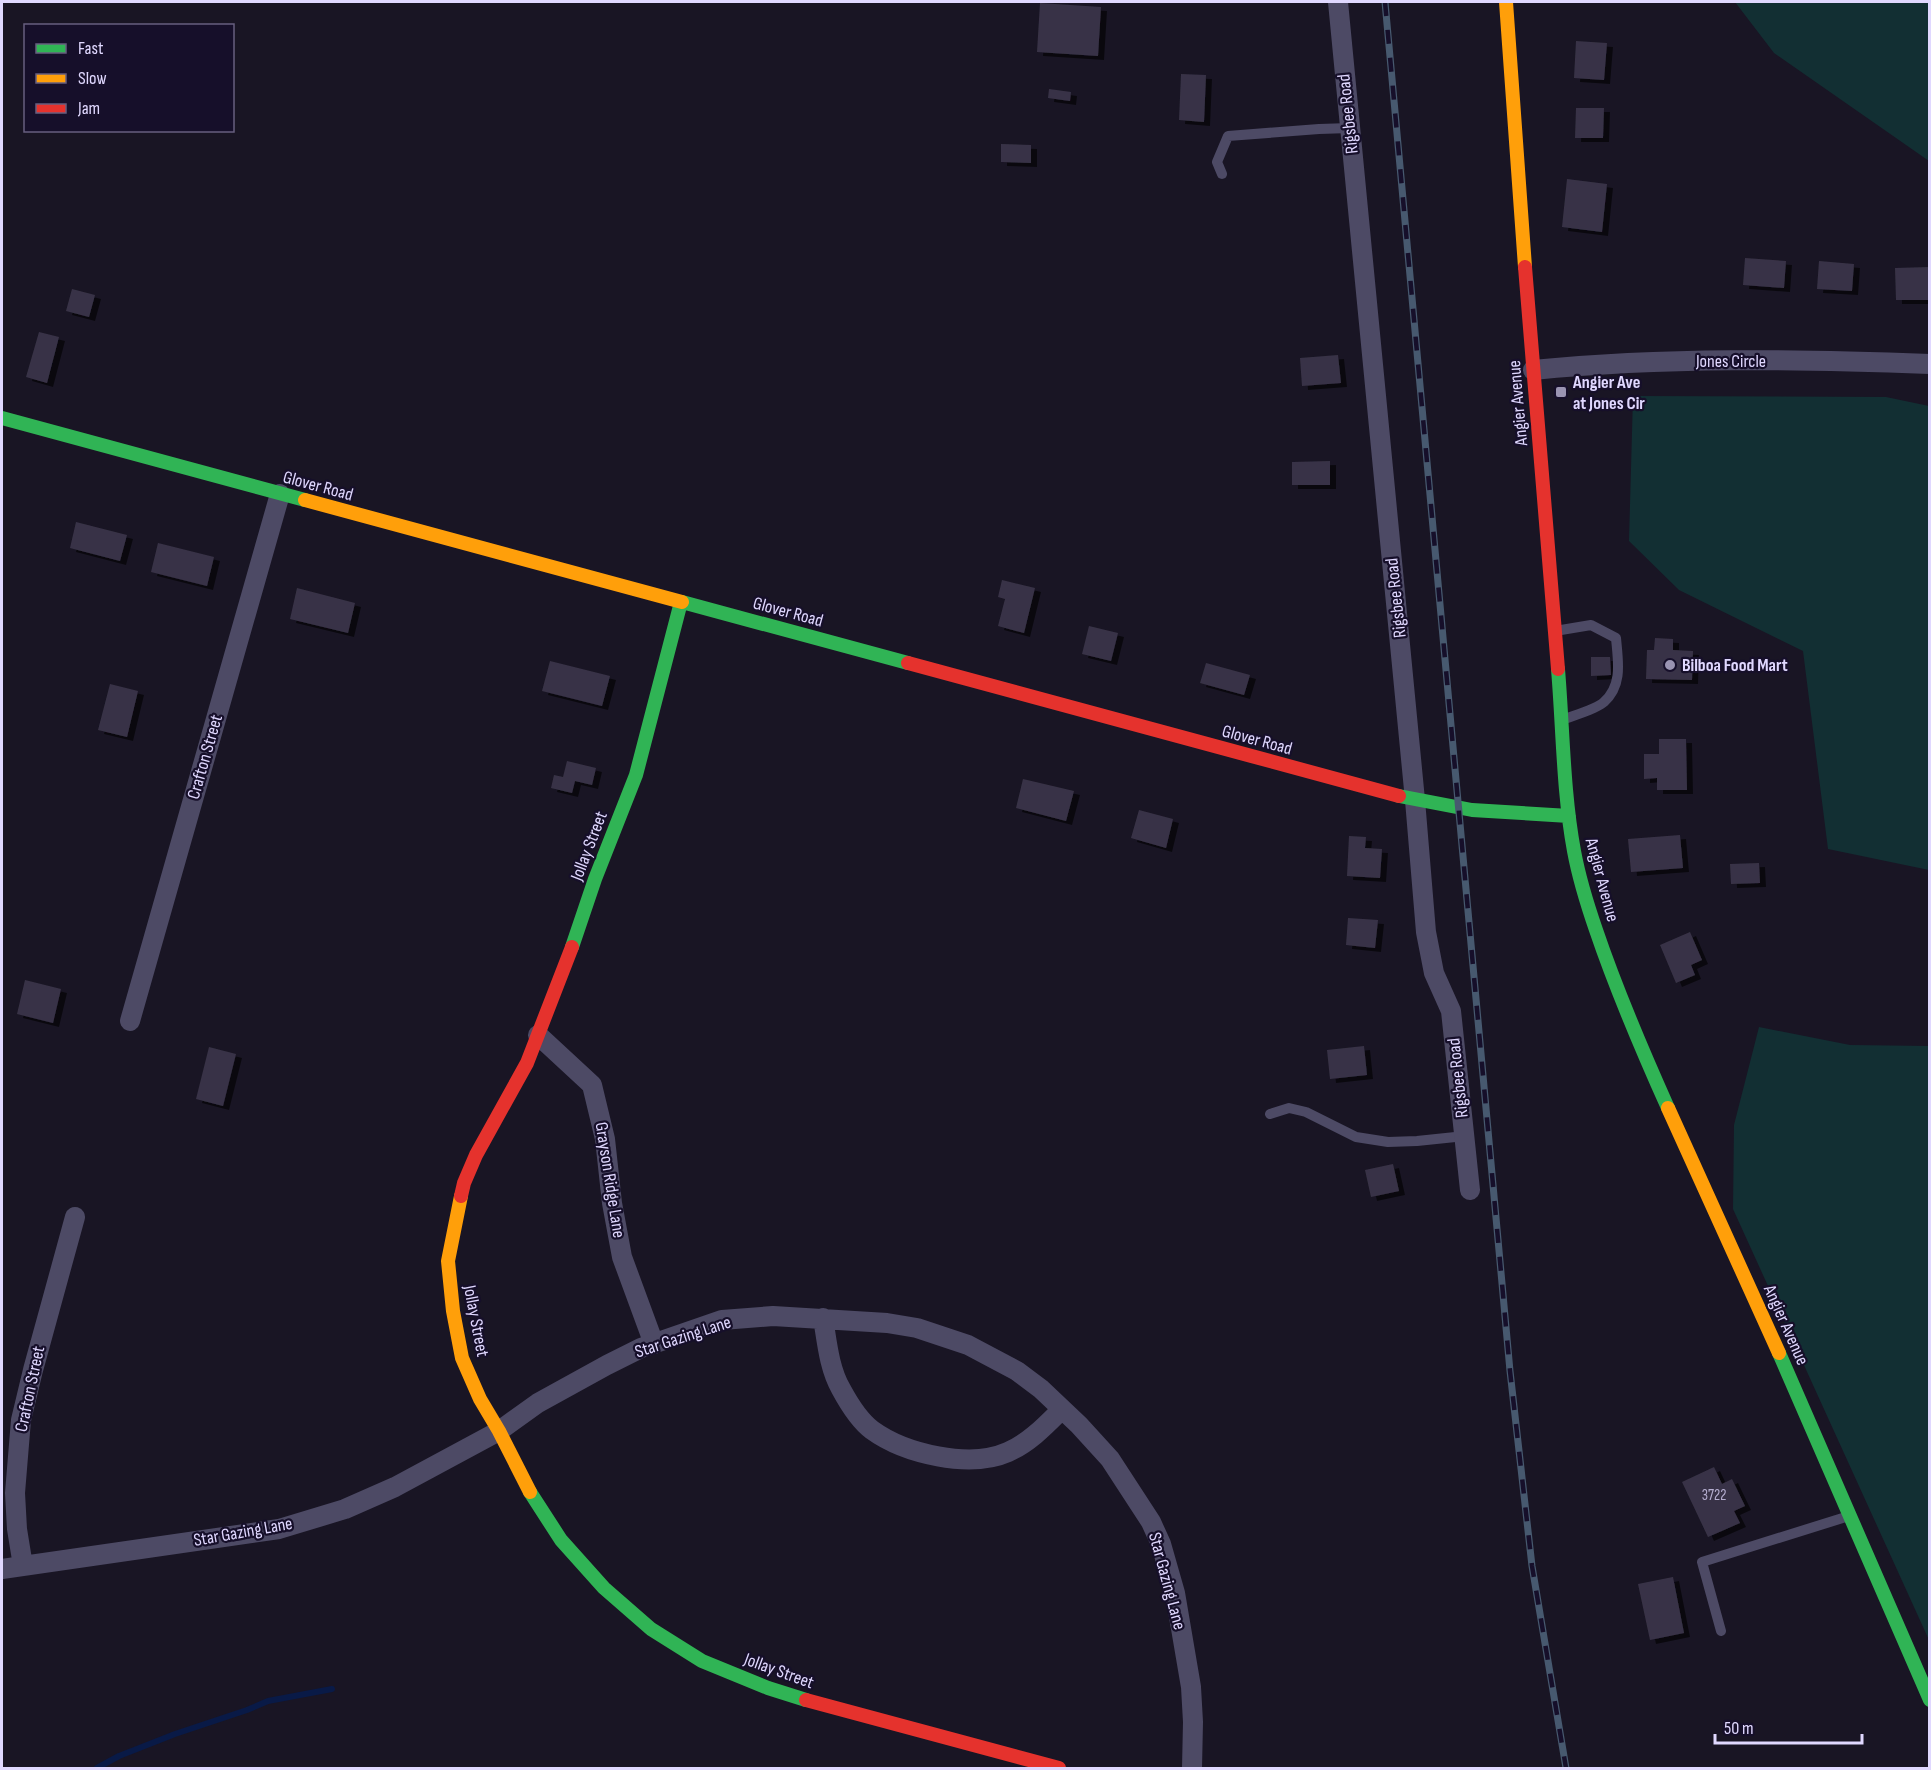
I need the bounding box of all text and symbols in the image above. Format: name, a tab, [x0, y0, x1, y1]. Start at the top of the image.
legend	[24, 24, 234, 132]
text: Fast	[78, 38, 104, 59]
text: Slow	[78, 68, 107, 89]
street label: Rigsbee Road	[1333, 73, 1363, 155]
text: Jam	[77, 98, 100, 119]
street label: Jones Circle	[1695, 351, 1766, 372]
street label: Angier Avenue	[1504, 359, 1532, 448]
place label: Angier Ave at Jones Cir	[1572, 372, 1645, 414]
marker: Angier Ave at Jones Cir	[1554, 385, 1568, 399]
street label: Glover Road	[281, 467, 355, 505]
street label: Rigsbee Road	[1381, 557, 1411, 639]
street label: Glover Road	[751, 593, 825, 631]
place label: Bilboa Food Mart	[1682, 655, 1788, 676]
marker: Bilboa Food Mart	[1663, 658, 1677, 672]
street label: Crafton Street	[183, 712, 227, 802]
street label: Glover Road	[1220, 721, 1294, 759]
street label: Jollay Street	[566, 808, 612, 885]
street label: Angier Avenue	[1581, 835, 1623, 924]
street label: Rigsbee Road	[1443, 1037, 1473, 1119]
street label: Grayson Ridge Lane	[590, 1121, 630, 1239]
street label: Angier Avenue	[1759, 1281, 1813, 1368]
street label: Jollay Street	[459, 1282, 493, 1359]
street label: Star Gazing Lane	[632, 1312, 734, 1362]
street label: Crafton Street	[11, 1344, 49, 1434]
house number: 3722	[1702, 1486, 1726, 1505]
street label: Star Gazing Lane	[192, 1513, 294, 1551]
street label: Star Gazing Lane	[1144, 1530, 1190, 1632]
street label: Jollay Street	[740, 1648, 817, 1693]
scale bar	[1715, 1707, 1862, 1745]
text: 50 m	[1724, 1718, 1754, 1739]

